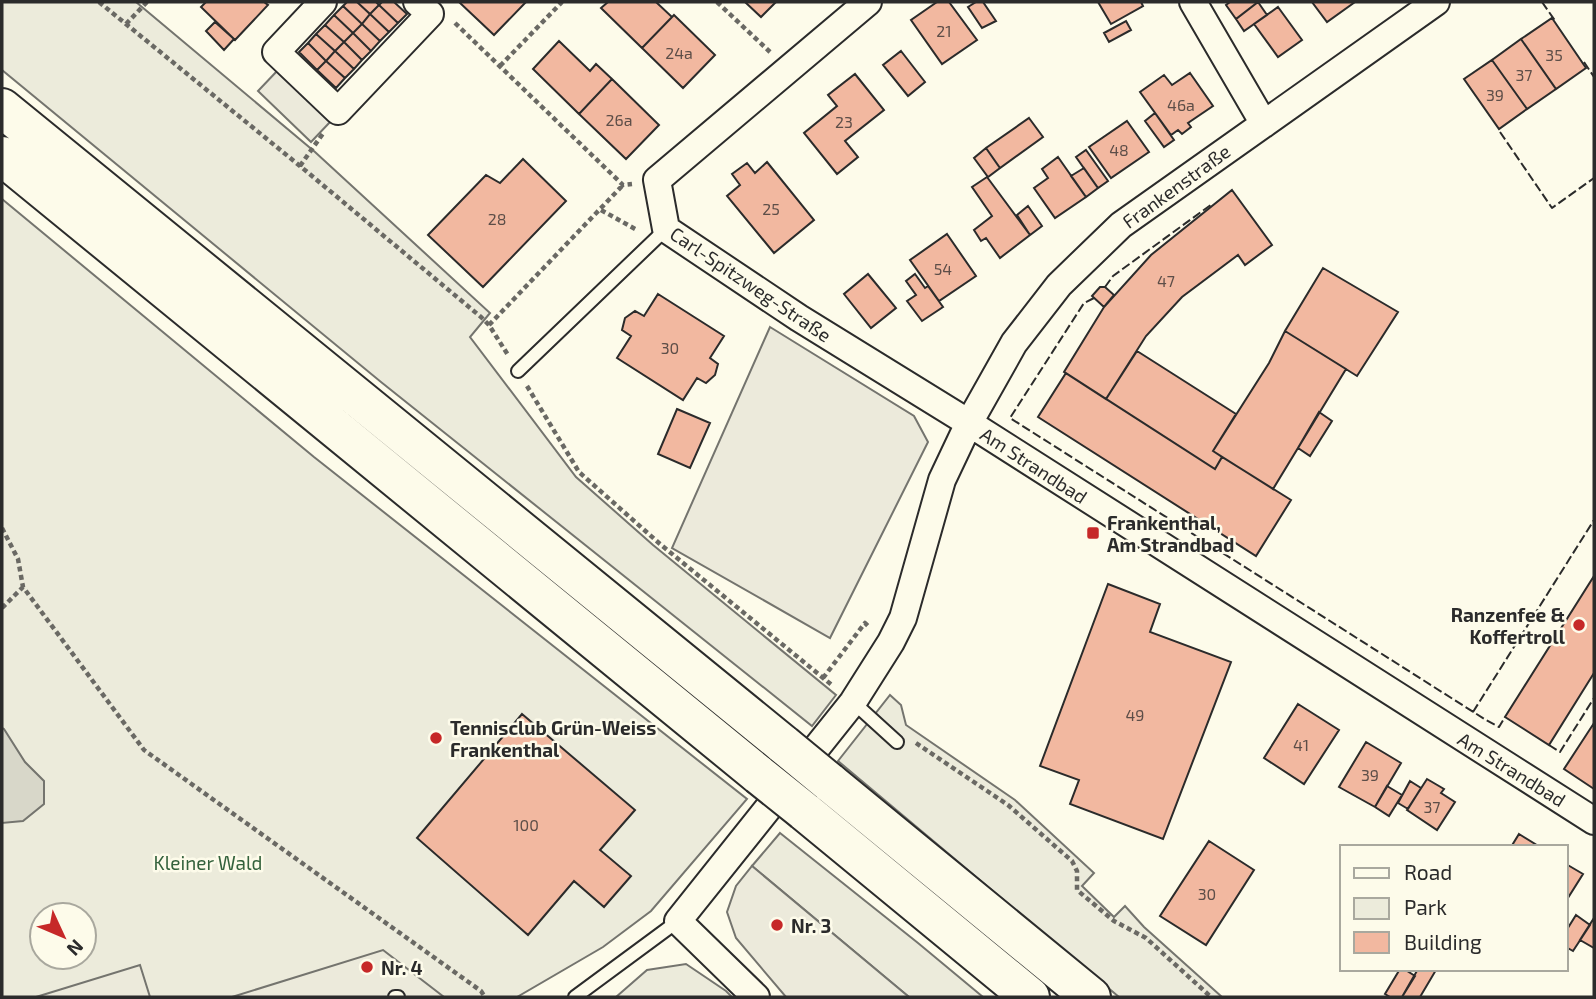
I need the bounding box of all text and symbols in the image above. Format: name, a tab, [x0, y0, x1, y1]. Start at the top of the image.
house number: 21	[936, 21, 952, 40]
house number: 24a	[665, 43, 693, 62]
house number: 35	[1545, 45, 1563, 64]
house number: 37	[1515, 65, 1533, 84]
house number: 39	[1486, 85, 1504, 104]
house number: 46a	[1167, 95, 1195, 114]
house number: 26a	[606, 110, 632, 129]
house number: 23	[835, 112, 853, 131]
street label: Frankenstraße	[1118, 139, 1234, 233]
house number: 48	[1109, 140, 1129, 159]
house number: 25	[762, 199, 780, 218]
house number: 28	[488, 209, 506, 228]
street label: Carl-Spitzweg-Straße	[666, 222, 836, 346]
house number: 54	[934, 259, 952, 278]
house number: 47	[1157, 271, 1175, 290]
house number: 30	[661, 338, 679, 357]
street label: Am Strandbad	[976, 422, 1092, 508]
place label: Frankenthal, Am Strandbad	[1107, 511, 1234, 556]
marker: Frankenthal, Am Strandbad	[1085, 525, 1101, 541]
place label: Ranzenfee & Koffertroll	[1451, 603, 1566, 648]
marker: Ranzenfee & Koffertroll	[1571, 617, 1587, 633]
house number: 49	[1126, 705, 1145, 724]
place label: Tennisclub Grün-Weiss Frankenthal	[450, 716, 656, 761]
street label: Am Strandbad	[1454, 727, 1570, 811]
marker: Tennisclub Grün-Weiss Frankenthal	[428, 730, 444, 746]
house number: 41	[1293, 735, 1309, 754]
house number: 39	[1361, 765, 1379, 784]
house number: 37	[1423, 797, 1441, 816]
house number: 100	[513, 815, 539, 834]
legend	[1340, 845, 1568, 971]
park label: Kleiner Wald	[154, 851, 262, 874]
text: Road	[1404, 859, 1452, 884]
house number: 30	[1198, 884, 1216, 903]
text: Park	[1404, 894, 1447, 919]
north arrow	[28, 901, 98, 971]
place label: Nr. 3	[791, 914, 831, 937]
marker: Nr. 3	[769, 917, 785, 933]
text: Building	[1404, 929, 1482, 954]
text: N	[63, 935, 89, 961]
place label: Nr. 4	[381, 956, 423, 979]
marker: Nr. 4	[359, 959, 375, 975]

